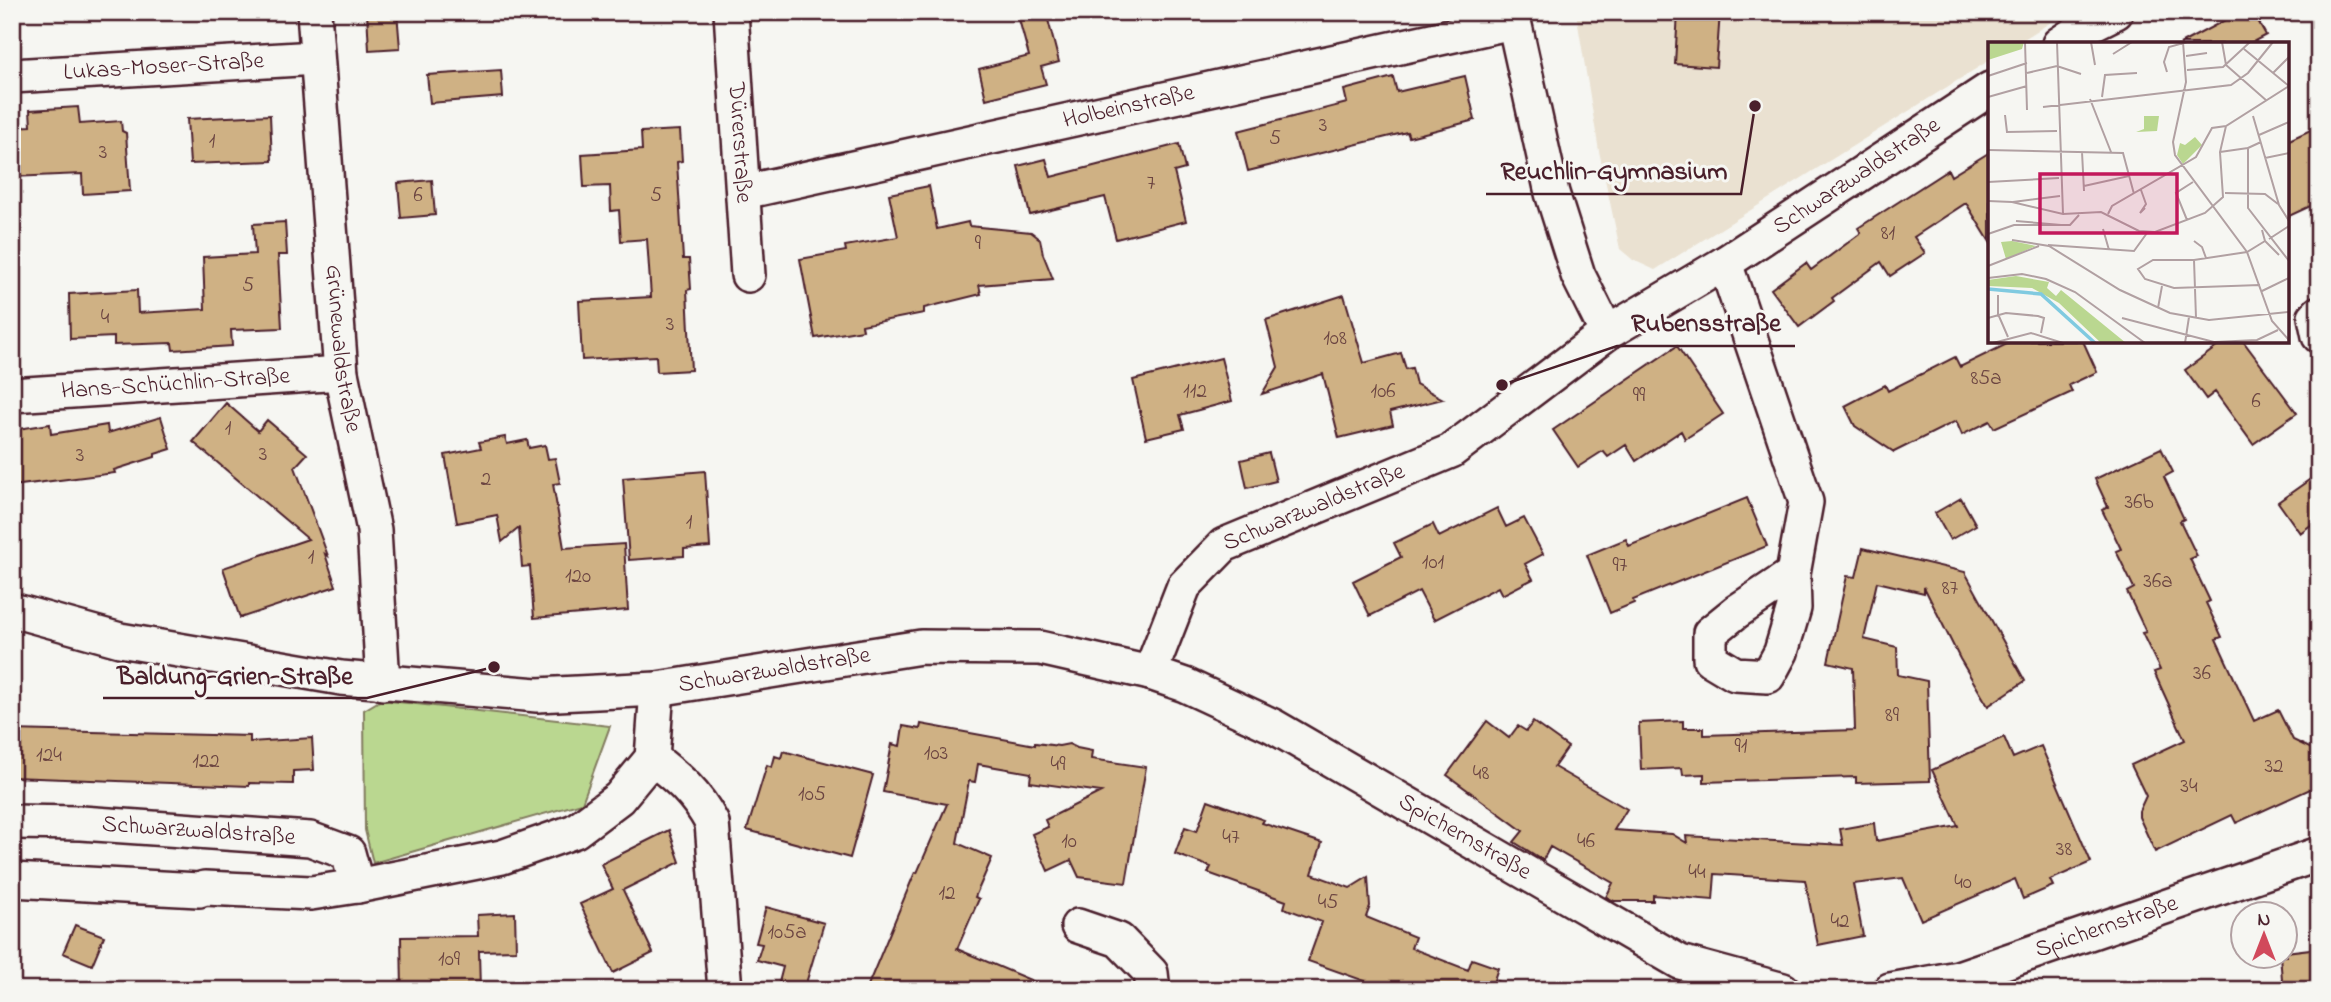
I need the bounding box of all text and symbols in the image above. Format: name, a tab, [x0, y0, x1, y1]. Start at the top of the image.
inset map	[1988, 42, 2289, 343]
street label: Lukas-Moser-Straße	[62, 44, 265, 90]
street label: Holbeinstraße	[1060, 75, 1198, 138]
street label: Dürerstraße	[718, 80, 761, 204]
street label: Schwarzwaldstraße	[1766, 108, 1948, 244]
house number: 3	[1319, 111, 1327, 141]
house number: 5	[1269, 124, 1281, 154]
house number: 1	[209, 127, 216, 157]
house number: 3	[99, 138, 107, 168]
callout: Reuchlin-Gymnasium	[1486, 147, 1741, 194]
text: Reuchlin-Gymnasium	[1500, 154, 1728, 192]
house number: 7	[1147, 169, 1156, 199]
house number: 6	[413, 181, 423, 211]
house number: 5	[650, 181, 662, 211]
house number: 81	[1881, 219, 1896, 249]
house number: 9	[975, 229, 982, 259]
street label: Grünewaldstraße	[315, 263, 371, 436]
house number: 5	[242, 271, 254, 301]
callout: Rubensstraße	[1617, 299, 1795, 346]
house number: 4	[101, 303, 110, 333]
text: Rubensstraße	[1631, 306, 1782, 344]
house number: 3	[666, 310, 674, 340]
house number: 108	[1323, 324, 1347, 354]
street label: Hans-Schüchlin-Straße	[60, 359, 292, 409]
house number: 85a	[1970, 364, 2002, 394]
house number: 112	[1183, 377, 1207, 407]
house number: 106	[1371, 377, 1396, 407]
house number: 99	[1633, 381, 1646, 411]
house number: 6	[2251, 387, 2261, 417]
house number: 1	[225, 414, 232, 444]
house number: 3	[259, 440, 267, 470]
house number: 3	[76, 441, 84, 471]
street label: Schwarzwaldstraße	[1218, 454, 1410, 561]
house number: 2	[481, 465, 491, 495]
house number: 36b	[2124, 488, 2154, 518]
house number: 1	[686, 508, 693, 538]
house number: 1	[308, 543, 315, 573]
house number: 101	[1422, 548, 1445, 578]
house number: 97	[1613, 551, 1628, 581]
house number: 120	[565, 562, 591, 592]
house number: 36a	[2143, 567, 2173, 597]
house number: 87	[1942, 574, 1959, 604]
street label: Schwarzwaldstraße	[676, 638, 873, 703]
callout: Baldung-Grien-Straße	[103, 651, 367, 698]
text: Baldung-Grien-Straße	[116, 659, 354, 698]
house number: 36	[2193, 659, 2211, 689]
house number: 89	[1885, 701, 1900, 731]
house number: 91	[1735, 732, 1748, 762]
house number: 103	[924, 739, 948, 769]
house number: 124	[36, 741, 62, 771]
house number: 122	[192, 747, 220, 777]
house number: 49	[1051, 750, 1066, 780]
house number: 32	[2264, 752, 2284, 782]
house number: 48	[1473, 759, 1489, 789]
house number: 34	[2180, 772, 2198, 802]
house number: 105	[798, 780, 826, 810]
street label: Spichernstraße	[1391, 785, 1538, 890]
street label: Schwarzwaldstraße	[101, 807, 297, 855]
house number: 47	[1222, 823, 1240, 853]
house number: 10	[1061, 827, 1077, 857]
house number: 46	[1577, 827, 1595, 857]
house number: 38	[2056, 835, 2072, 865]
house number: 44	[1688, 858, 1706, 888]
house number: 40	[1954, 868, 1972, 898]
house number: 12	[938, 879, 956, 909]
street label: Spichernstraße	[2030, 886, 2183, 968]
house number: 45	[1318, 888, 1338, 918]
north arrow	[2230, 900, 2300, 970]
house number: 42	[1830, 907, 1850, 937]
text: N	[2258, 907, 2271, 934]
house number: 105a	[767, 918, 807, 948]
house number: 109	[438, 945, 461, 975]

